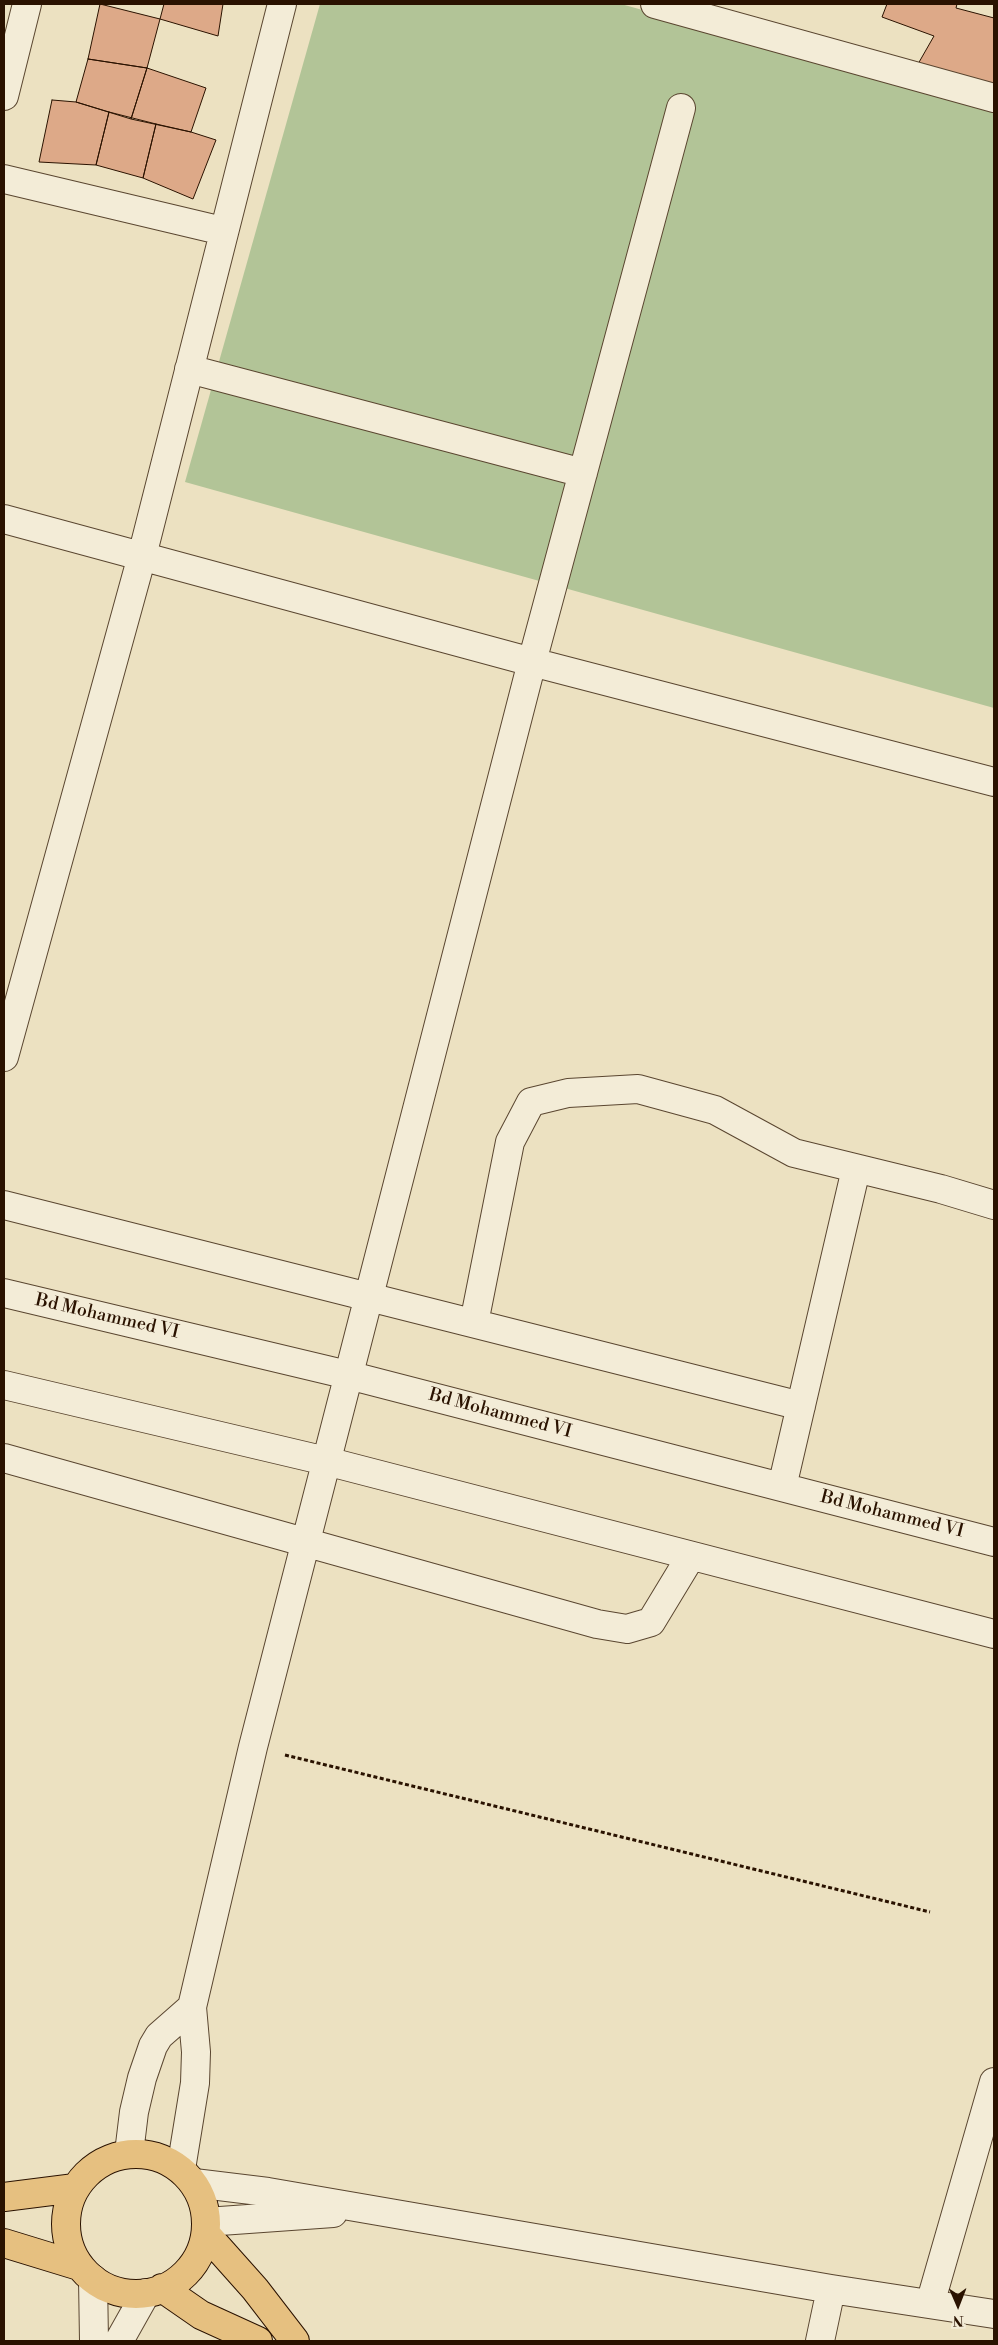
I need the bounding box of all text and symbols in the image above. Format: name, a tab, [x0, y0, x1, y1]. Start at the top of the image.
street label: Bd Mohammed VI	[33, 1290, 181, 1344]
street label: Bd Mohammed VI	[426, 1385, 574, 1443]
street label: Bd Mohammed VI	[818, 1487, 966, 1543]
north arrow	[933, 2280, 983, 2330]
text: N	[953, 2311, 964, 2329]

